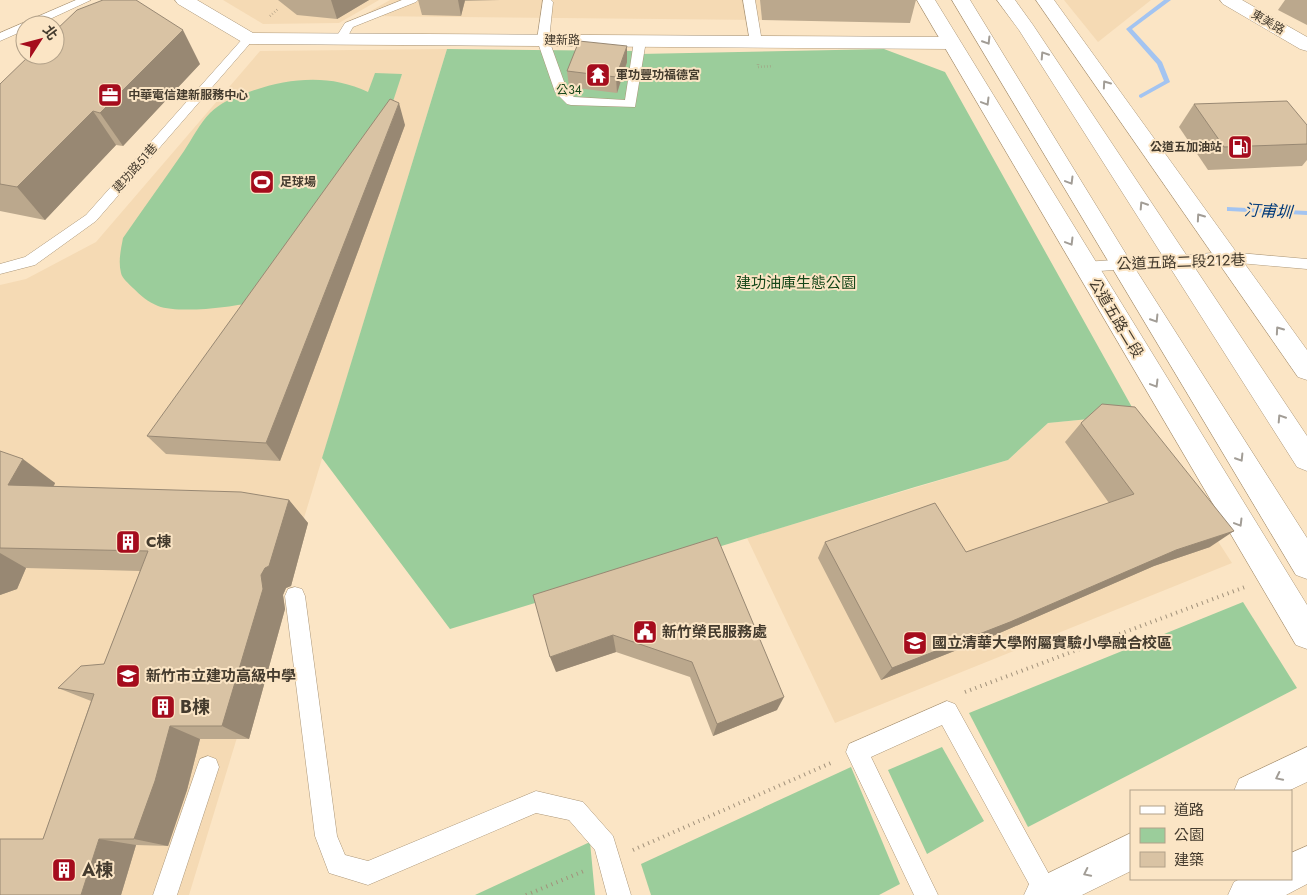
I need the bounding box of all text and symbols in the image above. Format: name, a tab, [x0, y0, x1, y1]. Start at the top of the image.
street label: 東美路	[1248, 5, 1288, 39]
north arrow	[15, 15, 65, 65]
text: 北	[38, 21, 63, 44]
street label: 建新路	[544, 31, 580, 49]
one-way arrow	[981, 36, 990, 45]
one-way arrow	[1041, 51, 1051, 60]
temple icon: 軍功豐功福德宮	[585, 62, 611, 88]
place label: 軍功豐功福德宮	[616, 66, 700, 84]
park label: 公34	[556, 81, 582, 99]
one-way arrow	[1103, 81, 1112, 90]
office icon: 中華電信建新服務中心	[97, 82, 123, 108]
place label: 中華電信建新服務中心	[128, 86, 248, 104]
one-way arrow	[980, 97, 990, 106]
fuel station icon: 公道五加油站	[1227, 134, 1253, 160]
place label: 公道五加油站	[1150, 138, 1222, 156]
street label: 建功路51巷	[108, 139, 162, 197]
sports icon: 足球場	[249, 169, 275, 195]
place label: 足球場	[280, 173, 316, 191]
one-way arrow	[1064, 175, 1074, 184]
water label: 汀甫圳	[1243, 198, 1295, 224]
one-way arrow	[1140, 201, 1149, 211]
one-way arrow	[1197, 213, 1206, 223]
one-way arrow	[1063, 236, 1073, 245]
street label: 公道五路二段212巷	[1116, 249, 1246, 275]
park label: 建功油庫生態公園	[736, 272, 856, 294]
street label: 公道五路二段	[1083, 274, 1149, 362]
one-way arrow	[1148, 314, 1158, 323]
one-way arrow	[1276, 326, 1285, 336]
one-way arrow	[1149, 378, 1159, 387]
one-way arrow	[1277, 415, 1287, 424]
one-way arrow	[1234, 452, 1244, 461]
one-way arrow	[1233, 517, 1243, 526]
building icon: C棟	[115, 529, 141, 555]
place label: C棟	[146, 531, 172, 553]
public building icon: 新竹榮民服務處	[632, 619, 658, 645]
place label: 新竹榮民服務處	[662, 621, 767, 643]
school or university icon: 國立清華大學附屬實驗小學融合校區	[902, 630, 928, 656]
place label: 國立清華大學附屬實驗小學融合校區	[932, 632, 1172, 654]
school or university icon: 新竹市立建功高級中學	[115, 663, 141, 689]
place label: 新竹市立建功高級中學	[146, 665, 296, 687]
building icon: B棟	[150, 694, 176, 720]
place label: B棟	[180, 694, 210, 720]
one-way arrow	[1275, 771, 1284, 782]
legend	[1130, 790, 1292, 880]
text: 道路	[1174, 799, 1204, 821]
text: 公園	[1174, 824, 1204, 846]
text: 建築	[1174, 849, 1204, 871]
building icon: A棟	[51, 857, 77, 883]
place label: A棟	[81, 857, 113, 883]
one-way arrow	[1083, 867, 1092, 877]

